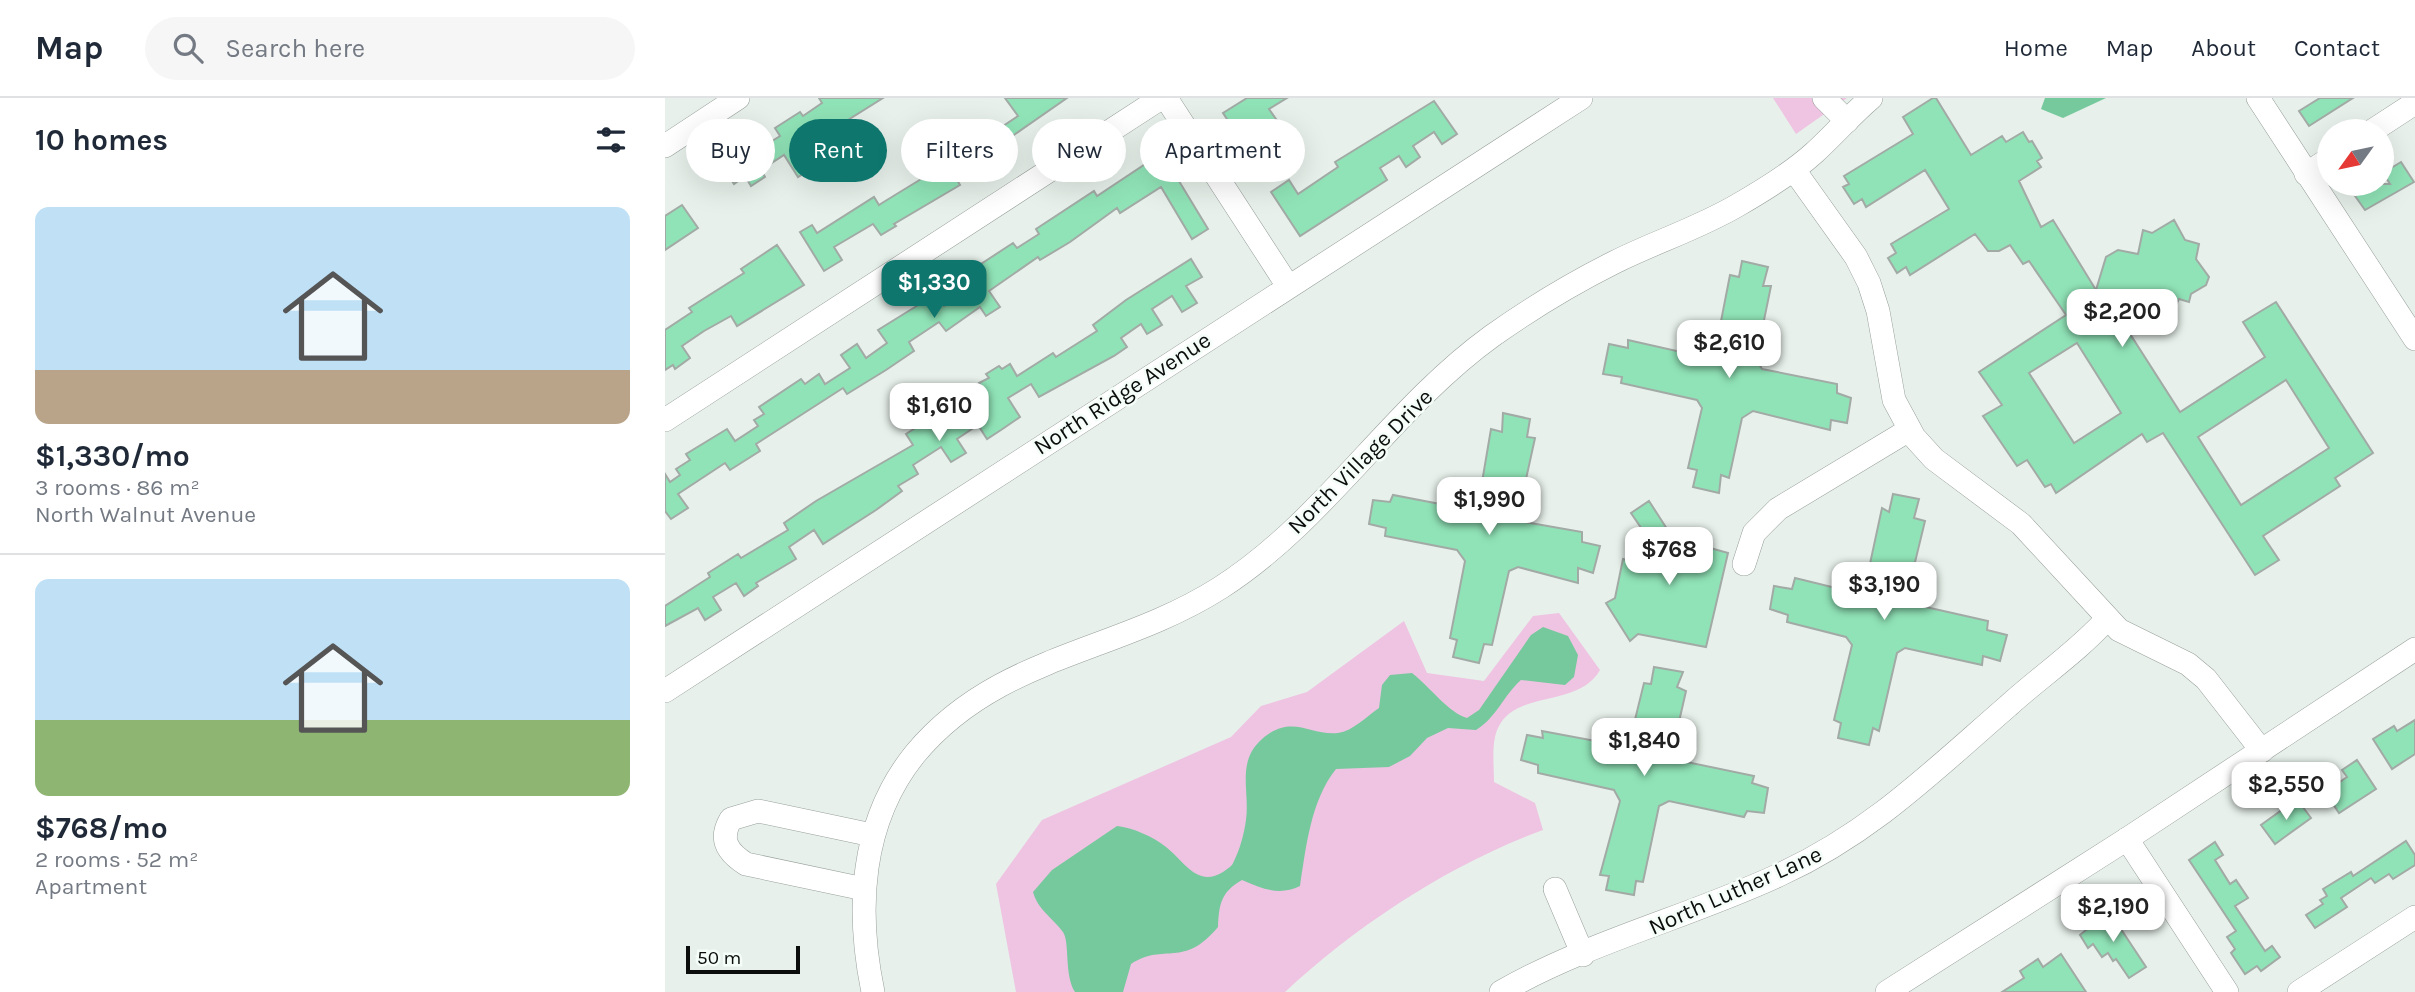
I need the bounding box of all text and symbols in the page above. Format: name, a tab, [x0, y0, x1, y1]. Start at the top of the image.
search box	[145, 17, 635, 80]
text: Map	[35, 29, 103, 67]
icon: search	[169, 29, 207, 67]
text: Search here	[225, 33, 365, 64]
text: Home	[2004, 34, 2068, 62]
text: Map	[2106, 34, 2153, 62]
text: About	[2191, 34, 2256, 62]
text: Contact	[2294, 34, 2380, 62]
chip: Buy	[686, 119, 775, 182]
chip: Rent	[789, 119, 887, 182]
chip: Filters	[901, 119, 1018, 182]
chip: New	[1032, 119, 1126, 182]
chip: Apartment	[1140, 119, 1305, 182]
north arrow	[2317, 119, 2394, 196]
map controls	[2317, 119, 2394, 196]
icon: filters	[592, 121, 630, 159]
text: 10 homes	[35, 122, 168, 158]
icon: home	[270, 253, 396, 379]
pin: $1,330	[877, 260, 991, 320]
text: $1,330	[897, 269, 971, 296]
pin: $2,200	[2065, 289, 2179, 349]
text: $2,200	[2083, 298, 2161, 325]
pin: $2,610	[1672, 320, 1786, 380]
street label: North Ridge Avenue	[1029, 326, 1216, 461]
text: $2,610	[1693, 329, 1765, 356]
street label: North Village Drive	[1282, 383, 1438, 539]
pin: $1,610	[882, 384, 996, 443]
text: $1,610	[906, 392, 972, 419]
text: $1,330/mo	[35, 438, 190, 474]
text: 3 rooms · 86 m²	[35, 474, 200, 501]
pin: $1,990	[1432, 478, 1546, 537]
text: $1,990	[1453, 486, 1525, 513]
text: North Walnut Avenue	[35, 501, 256, 528]
pin: $768	[1628, 528, 1710, 587]
text: $768	[1641, 536, 1697, 563]
pin: $3,190	[1827, 562, 1941, 622]
text: $3,190	[1848, 571, 1920, 598]
icon: home	[270, 625, 396, 751]
pin: $1,840	[1587, 718, 1701, 778]
text: $1,840	[1608, 727, 1680, 754]
pin: $2,550	[2229, 762, 2343, 822]
text: $2,550	[2248, 771, 2324, 798]
text: $768/mo	[35, 810, 168, 846]
street label: North Luther Lane	[1645, 840, 1826, 941]
text: 2 rooms · 52 m²	[35, 846, 198, 873]
text: Apartment	[35, 873, 147, 900]
pin: $2,190	[2056, 884, 2170, 944]
text: $2,190	[2077, 893, 2149, 920]
scale bar	[686, 943, 800, 975]
text: 50 m	[697, 947, 741, 969]

